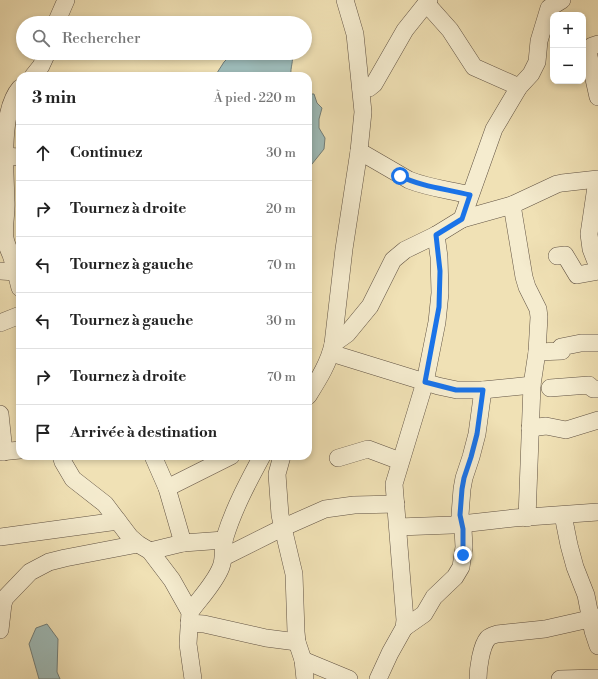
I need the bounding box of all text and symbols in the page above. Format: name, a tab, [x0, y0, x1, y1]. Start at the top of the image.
map controls	[550, 12, 586, 84]
button: +	[550, 12, 586, 48]
search box	[16, 16, 312, 60]
icon: search	[30, 27, 52, 49]
text: Rechercher	[62, 29, 141, 48]
button: −	[550, 48, 586, 84]
text: 3 min	[32, 87, 76, 109]
text: À pied · 220 m	[214, 90, 296, 106]
icon: ahead	[32, 142, 54, 164]
text: Continuez	[70, 143, 142, 162]
text: 30 m	[266, 145, 296, 161]
route start	[391, 167, 409, 185]
icon: right	[32, 198, 54, 220]
text: Tournez à droite	[70, 199, 186, 218]
text: 20 m	[266, 201, 296, 217]
icon: left	[32, 254, 54, 276]
text: Tournez à gauche	[70, 255, 193, 274]
text: 70 m	[267, 257, 296, 273]
icon: left	[32, 310, 54, 332]
text: Tournez à gauche	[70, 311, 193, 330]
text: 30 m	[266, 313, 296, 329]
icon: right	[32, 366, 54, 388]
text: Tournez à droite	[70, 367, 186, 386]
text: 70 m	[267, 369, 296, 385]
icon: arrive	[32, 422, 54, 444]
text: Arrivée à destination	[70, 423, 217, 442]
route end	[454, 546, 472, 564]

